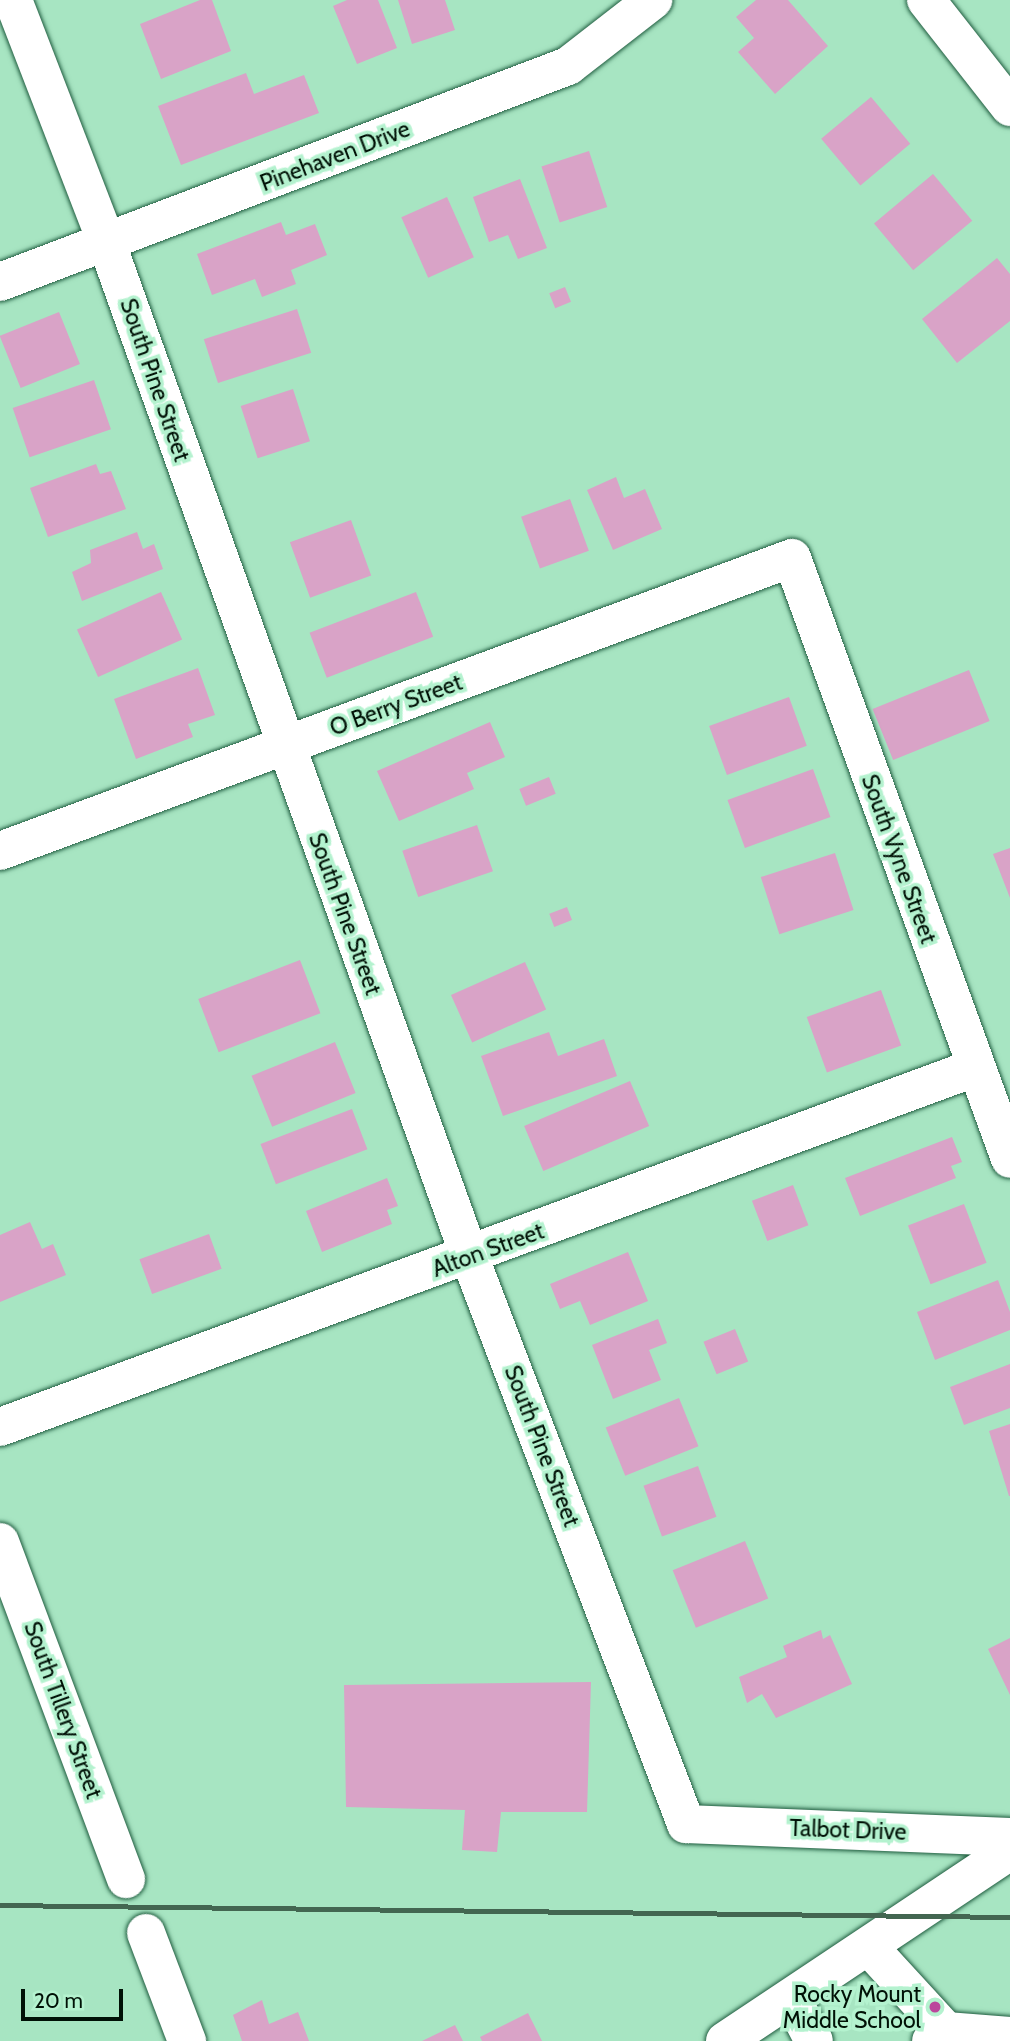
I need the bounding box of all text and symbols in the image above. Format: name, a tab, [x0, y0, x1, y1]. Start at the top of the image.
street label: Pinehaven Drive	[256, 115, 414, 197]
street label: South Pine Street	[114, 295, 196, 465]
street label: O Berry Street	[326, 668, 466, 742]
street label: South Vyne Street	[856, 771, 942, 947]
street label: South Pine Street	[303, 829, 387, 999]
street label: Alton Street	[428, 1217, 548, 1283]
street label: South Pine Street	[499, 1362, 585, 1530]
street label: South Tillery Street	[18, 1618, 108, 1802]
street label: Talbot Drive	[789, 1814, 907, 1846]
scale bar	[24, 1974, 126, 2018]
place label: Rocky Mount Middle School	[783, 1980, 921, 2034]
text: 20 m	[34, 1988, 83, 2013]
marker: Rocky Mount Middle School	[927, 1999, 943, 2015]

